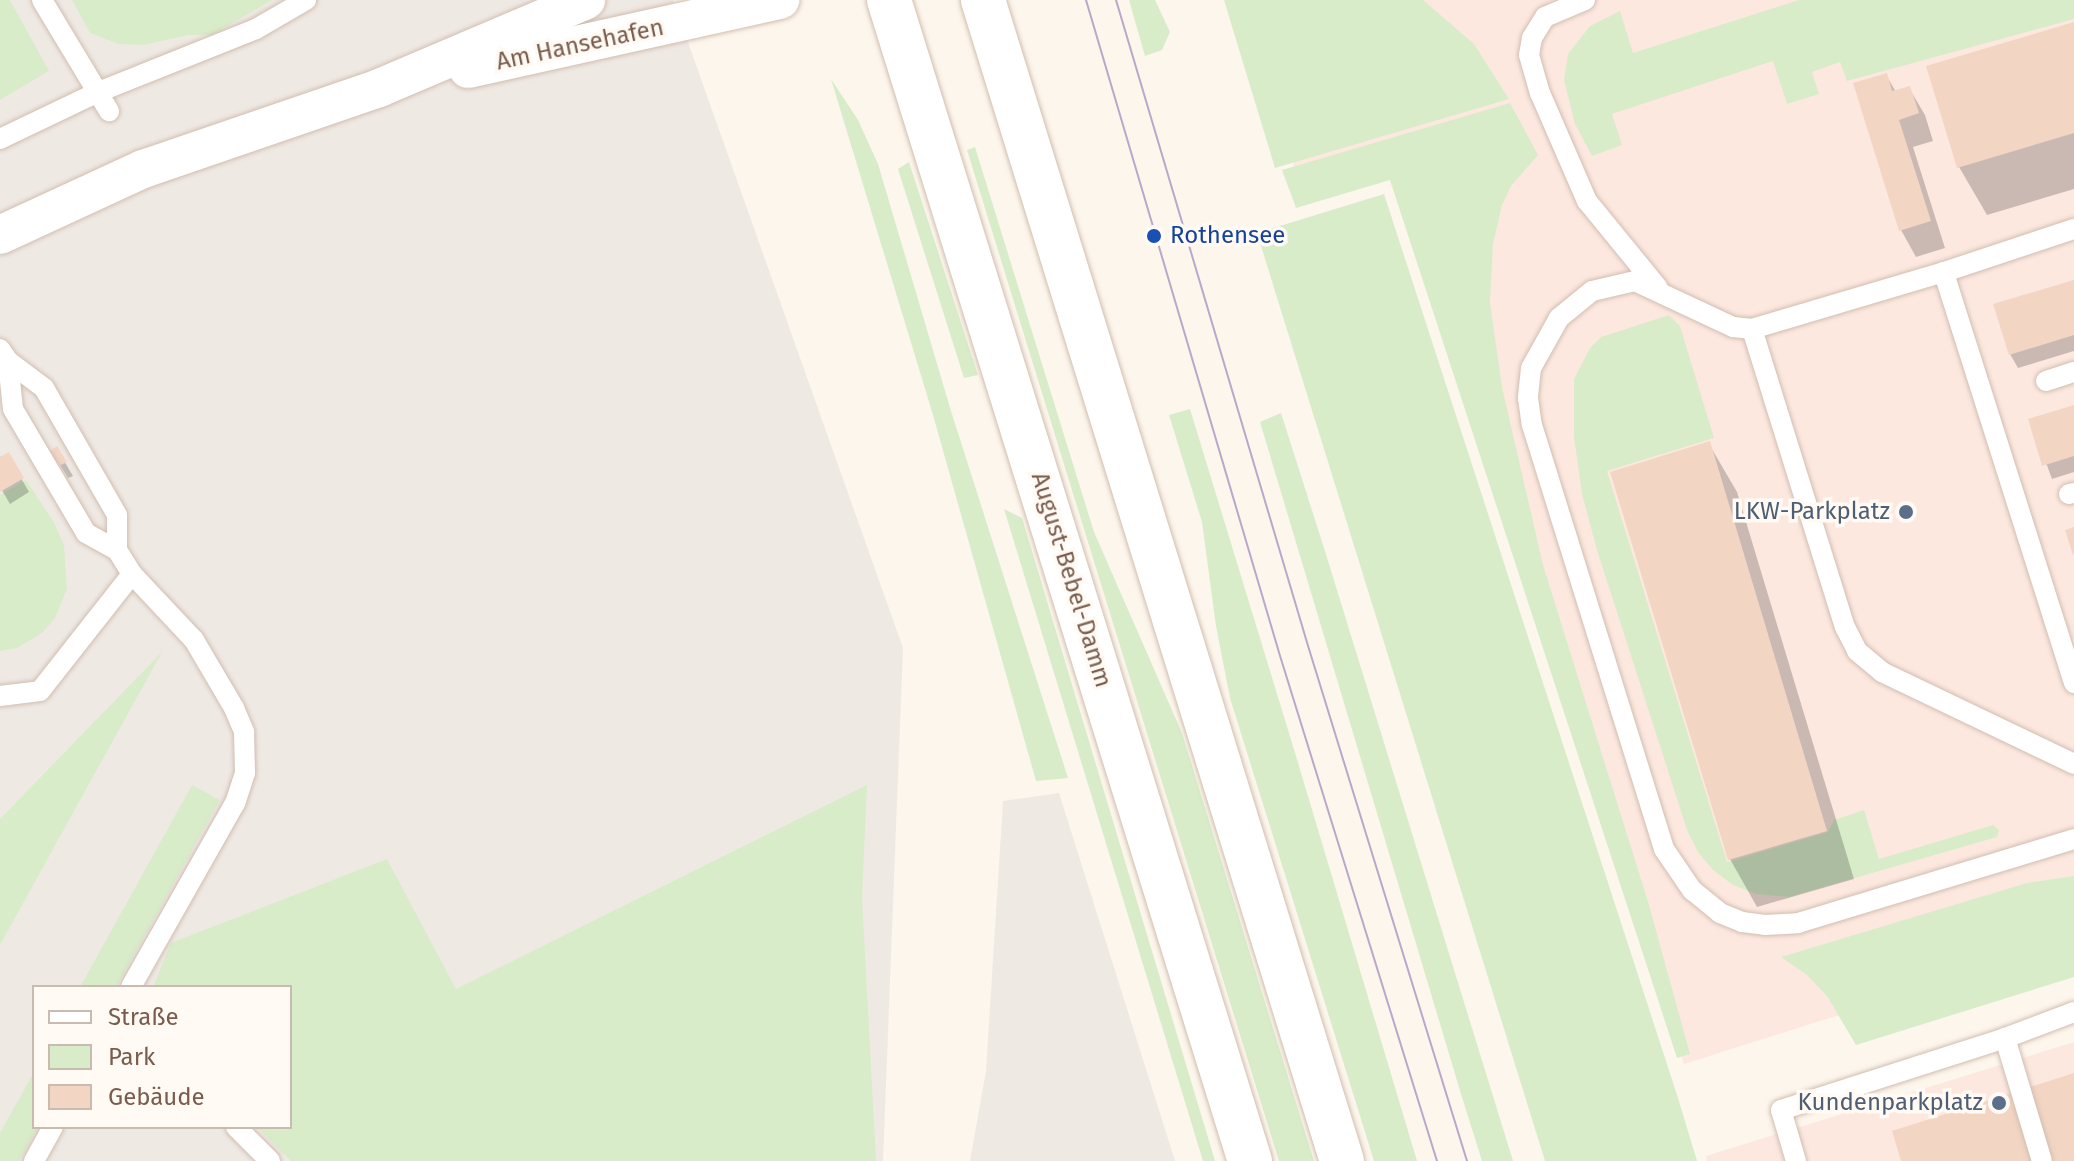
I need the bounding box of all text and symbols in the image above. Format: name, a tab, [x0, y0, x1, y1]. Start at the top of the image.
street label: Am Hansehafen	[494, 13, 666, 77]
place label: Rothensee	[1170, 222, 1285, 250]
marker: Rothensee	[1145, 227, 1163, 245]
street label: August-Bebel-Damm	[1025, 469, 1117, 691]
place label: LKW-Parkplatz	[1734, 498, 1890, 526]
marker: LKW-Parkplatz	[1897, 503, 1915, 521]
legend	[32, 985, 292, 1129]
text: Straße	[108, 1003, 179, 1031]
text: Park	[108, 1043, 155, 1071]
text: Gebäude	[108, 1083, 205, 1111]
place label: Kundenparkplatz	[1798, 1089, 1983, 1117]
marker: Kundenparkplatz	[1990, 1094, 2008, 1112]

